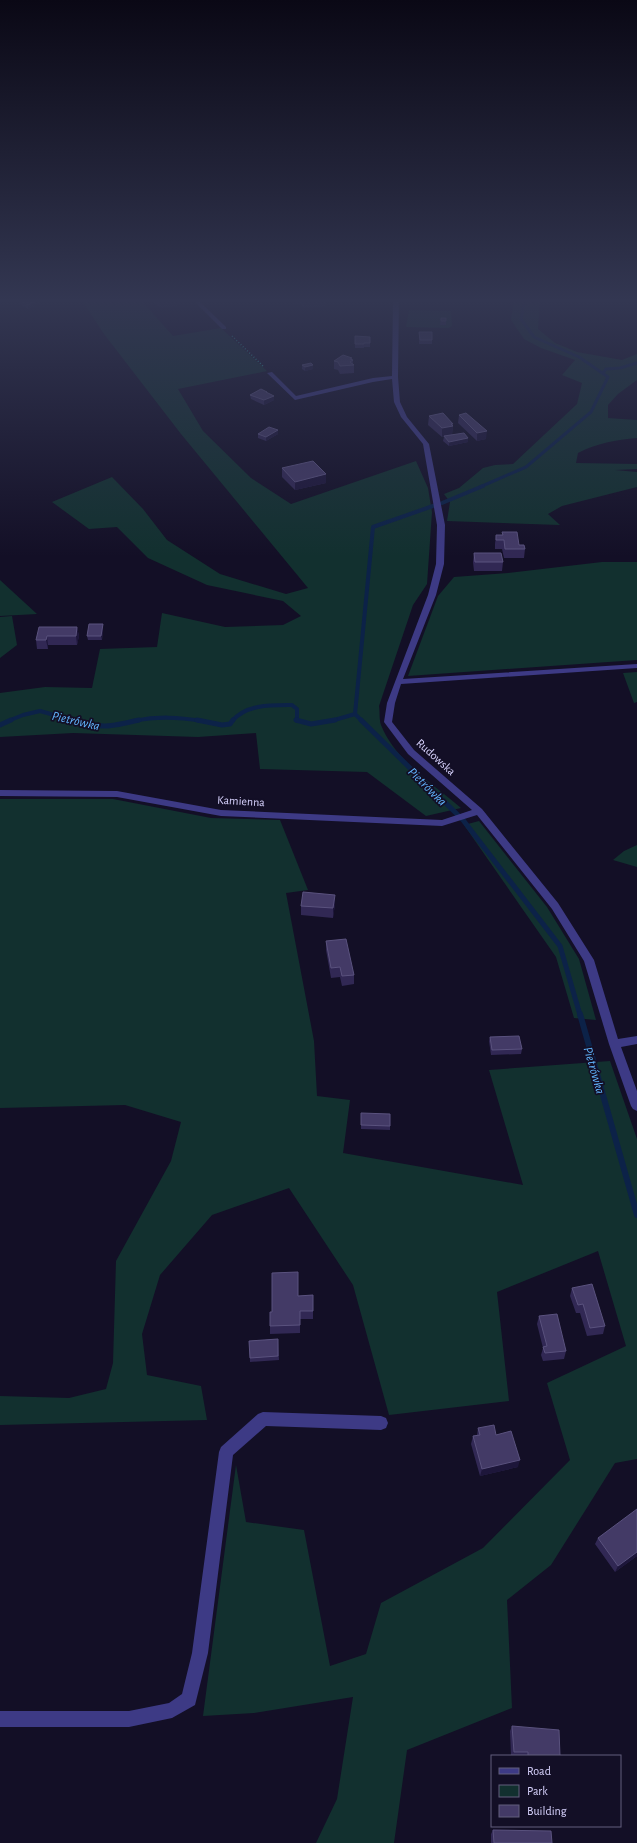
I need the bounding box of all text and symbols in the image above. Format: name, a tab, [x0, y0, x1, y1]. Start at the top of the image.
water label: Pietrówka	[51, 710, 101, 733]
street label: Rudowska	[414, 737, 458, 778]
water label: Pietrówka	[405, 765, 449, 809]
street label: Kamienna	[217, 794, 266, 808]
water label: Pietrówka	[581, 1045, 607, 1096]
legend	[491, 1755, 621, 1827]
text: Road	[527, 1765, 551, 1777]
text: Park	[527, 1785, 548, 1797]
text: Building	[527, 1805, 567, 1817]

